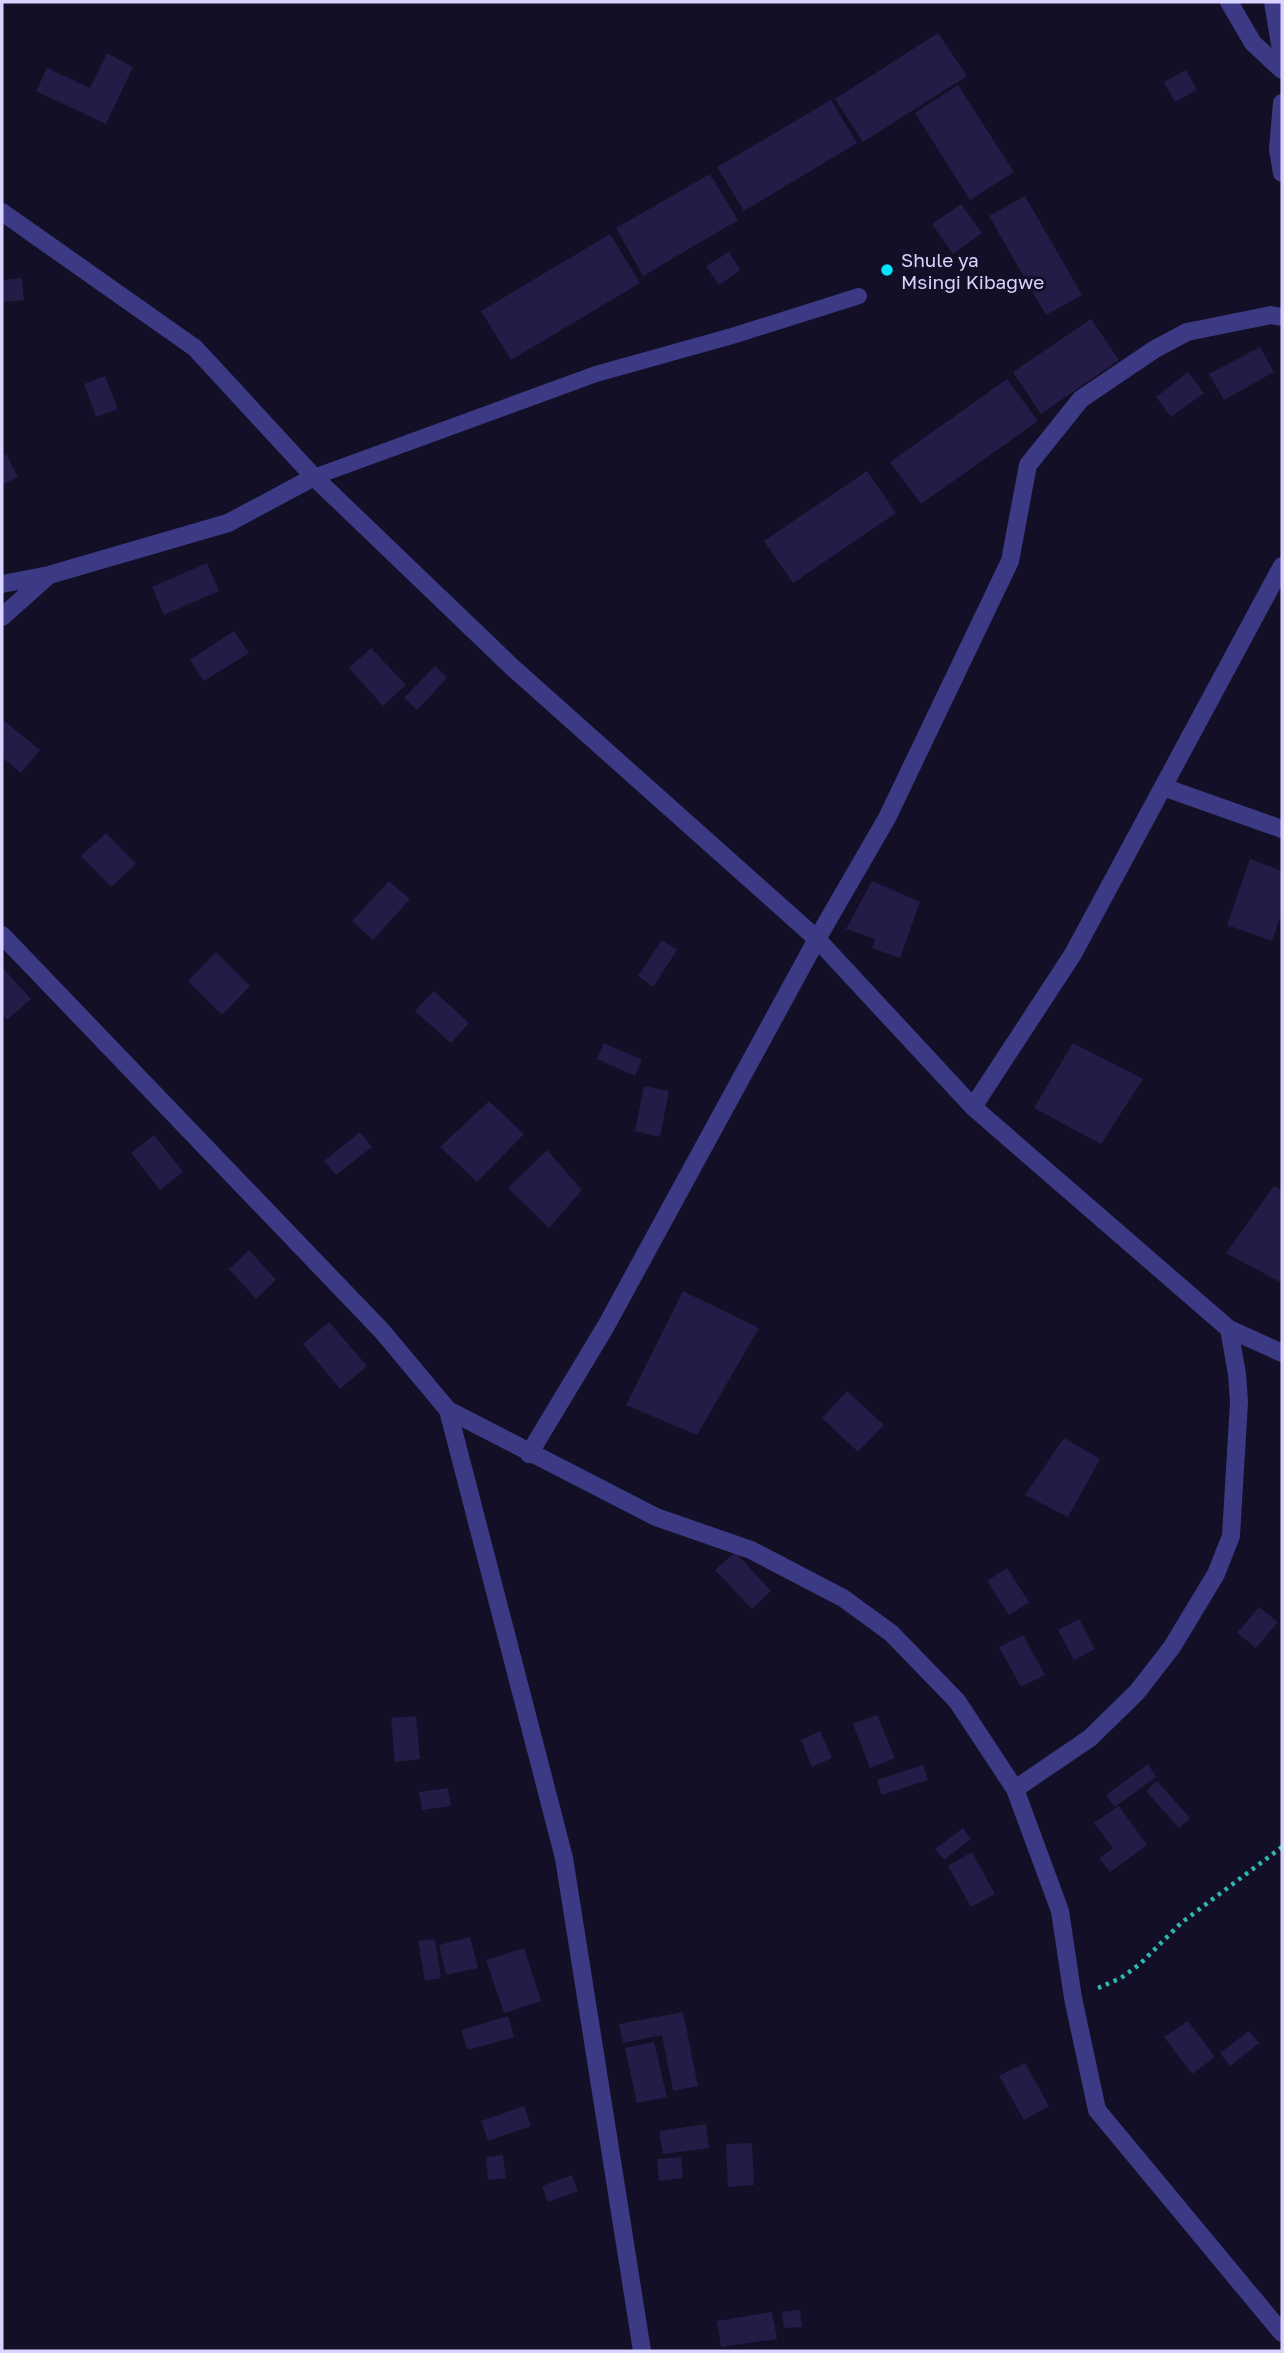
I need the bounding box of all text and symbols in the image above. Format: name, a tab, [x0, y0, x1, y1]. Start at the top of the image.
place label: Shule ya Msingi Kibagwe	[901, 248, 1044, 293]
marker: Shule ya Msingi Kibagwe	[879, 262, 895, 278]

